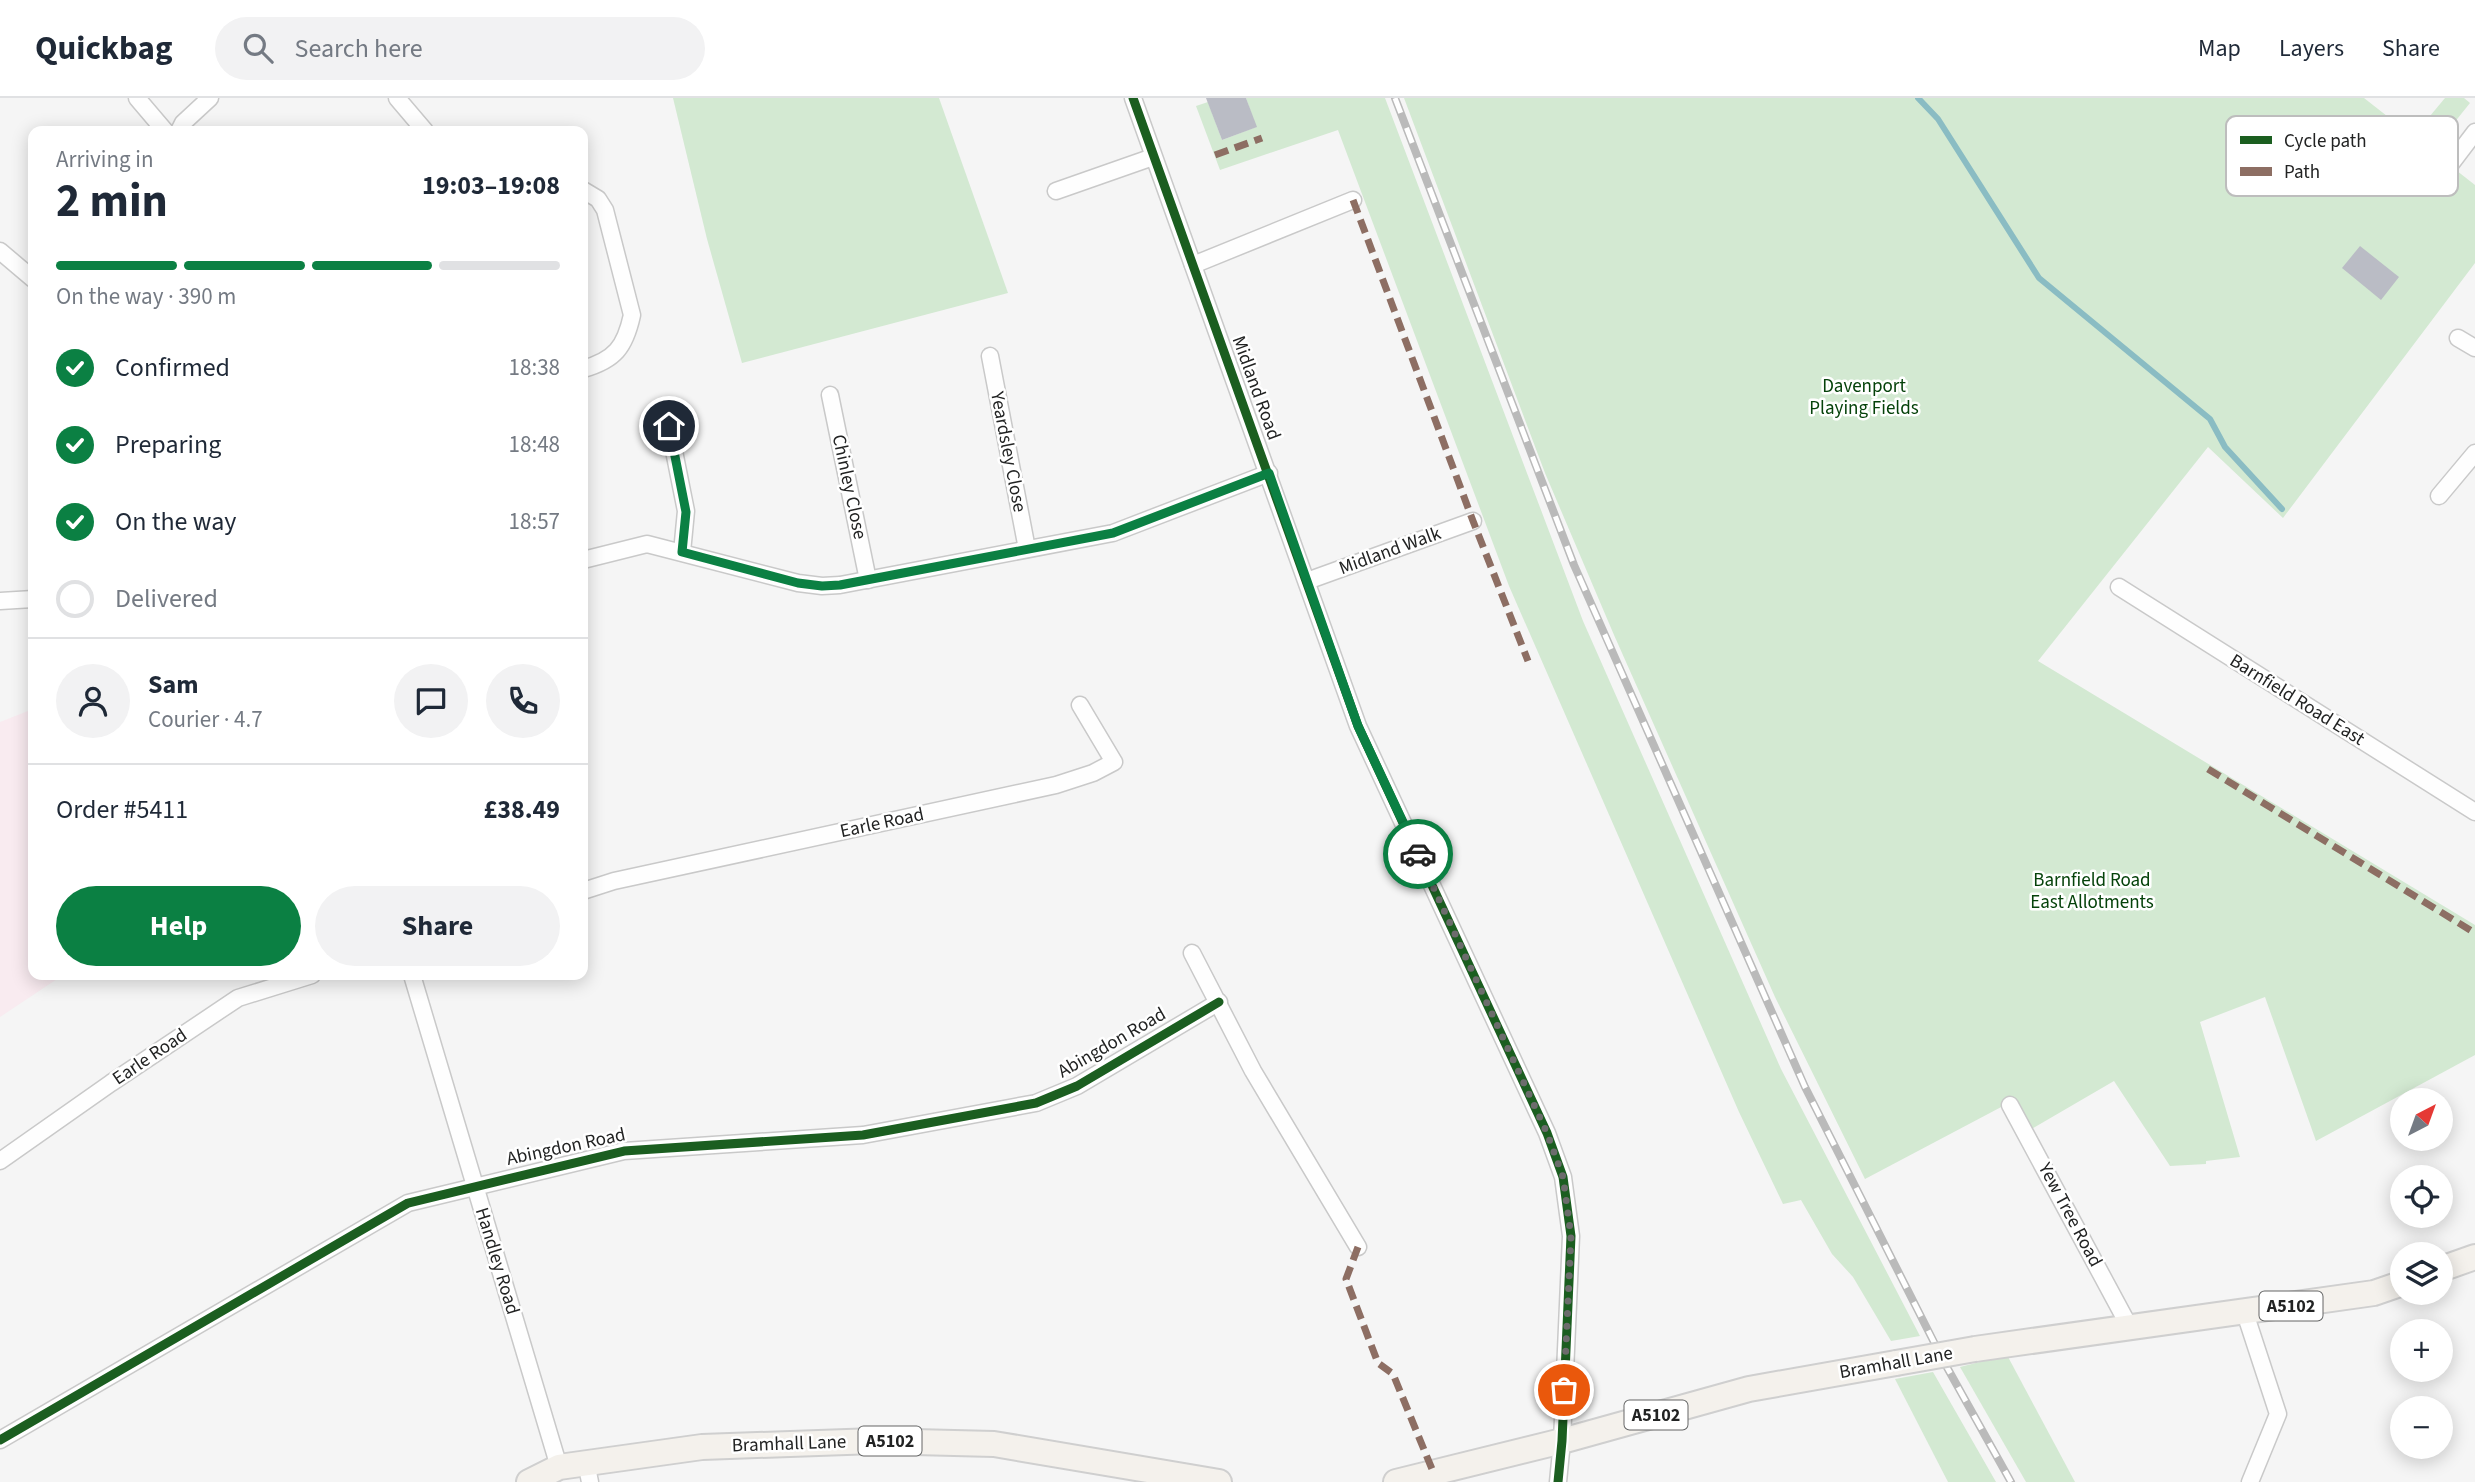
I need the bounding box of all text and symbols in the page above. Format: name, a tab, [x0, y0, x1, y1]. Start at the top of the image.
search box	[215, 17, 705, 80]
text: Quickbag	[35, 25, 173, 72]
icon: search	[239, 29, 277, 67]
text: Search here	[295, 30, 423, 67]
text: Map	[2198, 31, 2241, 66]
text: Layers	[2279, 31, 2344, 66]
text: Share	[2382, 31, 2440, 66]
legend	[2226, 116, 2458, 196]
text: Cycle path	[2284, 128, 2366, 155]
text: Arriving in	[56, 143, 154, 176]
text: Path	[2284, 159, 2320, 186]
text: 19:03–19:08	[422, 167, 560, 204]
text: 2 min	[56, 169, 168, 234]
text: On the way · 390 m	[56, 280, 236, 313]
street label: Midland Road	[1225, 332, 1287, 444]
icon: check	[56, 349, 94, 387]
text: Confirmed	[115, 349, 230, 386]
text: 18:38	[509, 351, 560, 384]
park label: Davenport Playing Fields	[1809, 373, 1919, 422]
street label: Yeardsley Close	[983, 388, 1033, 515]
pin	[639, 396, 699, 456]
icon: home	[650, 407, 688, 445]
icon: check	[56, 426, 94, 464]
text: Preparing	[115, 426, 221, 463]
text: 18:48	[509, 428, 560, 461]
street label: Chinley Close	[825, 432, 873, 542]
icon: check	[56, 503, 94, 541]
text: On the way	[115, 503, 236, 540]
text: 18:57	[509, 505, 560, 538]
street label: Midland Walk	[1335, 520, 1445, 582]
text: Delivered	[115, 580, 218, 617]
street label: Barnfield Road East	[2224, 648, 2370, 753]
button: person	[56, 664, 130, 738]
button: chat	[394, 664, 468, 738]
button: phone	[486, 664, 560, 738]
text: Sam	[148, 666, 198, 703]
text: Courier · 4.7	[148, 703, 263, 736]
text: Order #5411	[56, 791, 188, 828]
text: £38.49	[484, 791, 560, 828]
street label: Earle Road	[838, 801, 926, 845]
courier	[1383, 819, 1453, 889]
icon: car	[1399, 835, 1437, 873]
park label: Barnfield Road East Allotments	[2030, 867, 2154, 916]
button: Help	[56, 886, 301, 966]
button: Share	[315, 886, 560, 966]
street label: Abingdon Road	[1053, 1001, 1171, 1085]
street label: Earle Road	[107, 1022, 193, 1092]
north arrow	[2390, 1088, 2454, 1152]
map controls	[2390, 1088, 2453, 1459]
street label: Abingdon Road	[504, 1121, 628, 1173]
street label: Yew Tree Road	[2031, 1157, 2109, 1272]
button: locate	[2390, 1165, 2453, 1228]
street label: Handley Road	[468, 1204, 526, 1318]
button: layers	[2390, 1242, 2453, 1305]
road number: A5102	[2260, 1292, 2322, 1321]
button: +	[2390, 1319, 2453, 1382]
street label: Bramhall Lane	[1837, 1340, 1955, 1386]
pin	[1534, 1360, 1594, 1420]
icon: bag	[1545, 1371, 1583, 1409]
button: −	[2390, 1396, 2453, 1459]
road number: A5102	[1624, 1400, 1688, 1430]
road number: A5102	[858, 1426, 922, 1456]
street label: Bramhall Lane	[731, 1429, 847, 1459]

